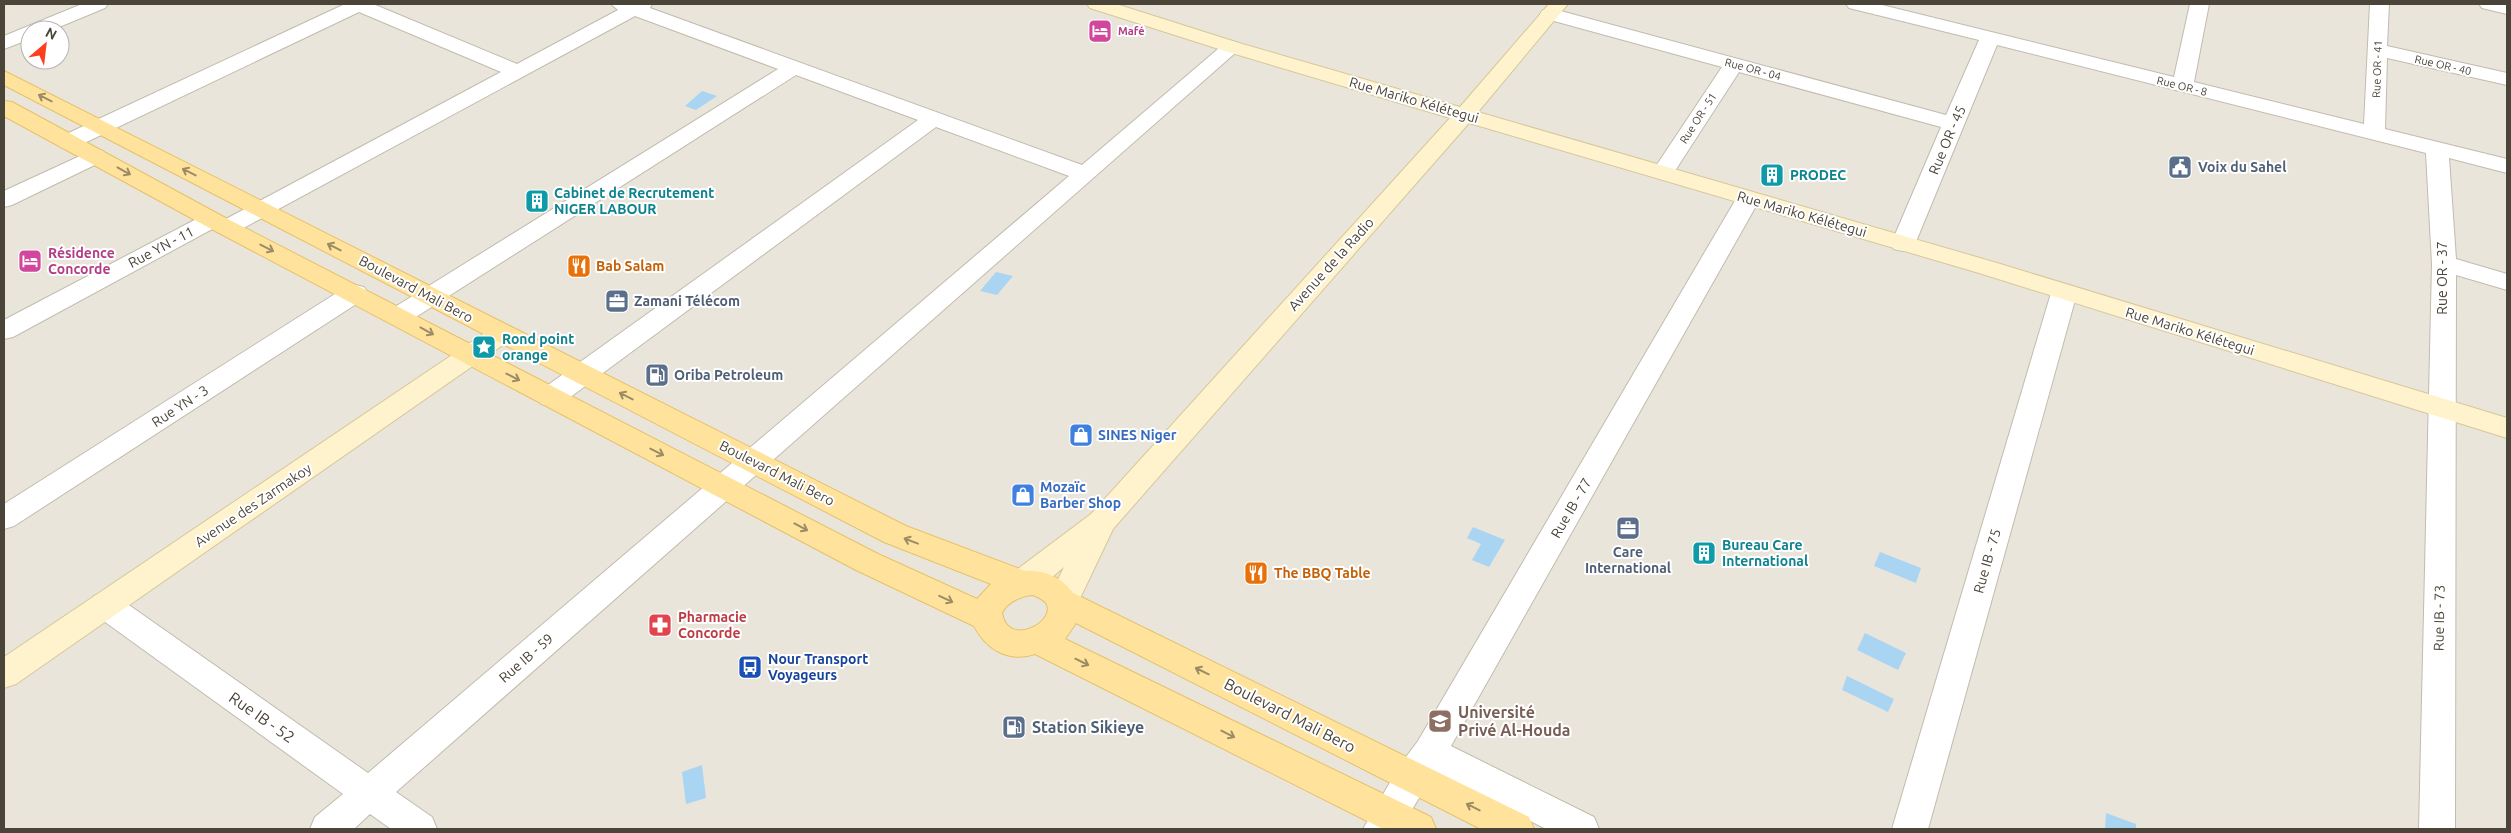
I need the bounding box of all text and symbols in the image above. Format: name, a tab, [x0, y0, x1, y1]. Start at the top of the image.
hotel icon: Mafé	[1087, 18, 1113, 44]
north arrow	[20, 20, 70, 70]
text: N	[43, 24, 59, 43]
place label: Mafé	[1118, 25, 1145, 37]
street label: Rue OR - 41	[2370, 40, 2384, 98]
street label: Rue OR - 40	[2414, 53, 2472, 77]
street label: Rue OR - 04	[1724, 56, 1782, 82]
street label: Rue Mariko Kélétegui	[1347, 74, 1481, 126]
street label: Rue OR - 8	[2156, 74, 2208, 98]
street label: Rue OR - 51	[1677, 91, 1719, 145]
one-way arrow	[37, 93, 52, 103]
street label: Rue OR - 45	[1925, 103, 1969, 177]
public building icon: Voix du Sahel	[2167, 154, 2193, 180]
place label: Voix du Sahel	[2198, 159, 2286, 175]
building icon: PRODEC	[1759, 162, 1785, 188]
one-way arrow	[116, 167, 131, 177]
one-way arrow	[182, 167, 197, 176]
place label: PRODEC	[1790, 167, 1846, 183]
place label: Cabinet de Recrutement NIGER LABOUR	[554, 185, 714, 217]
building icon: Cabinet de Recrutement NIGER LABOUR	[524, 188, 550, 214]
street label: Rue Mariko Kélétegui	[1735, 188, 1869, 240]
street label: Avenue de la Radio	[1285, 214, 1377, 314]
street label: Rue YN - 11	[125, 223, 197, 271]
street label: Rue OR - 37	[2434, 241, 2450, 315]
one-way arrow	[326, 242, 341, 252]
one-way arrow	[260, 243, 275, 253]
place label: Résidence Concorde	[48, 245, 115, 277]
hotel icon: Résidence Concorde	[17, 248, 43, 274]
street label: Boulevard Mali Bero	[356, 252, 476, 326]
restaurant icon: Bab Salam	[566, 253, 592, 279]
place label: Bab Salam	[596, 258, 664, 274]
office icon: Zamani Télécom	[604, 288, 630, 314]
place label: Zamani Télécom	[634, 293, 740, 309]
street label: Rue Mariko Kélétegui	[2124, 304, 2256, 358]
one-way arrow	[419, 327, 434, 336]
place label: Rond point orange	[502, 331, 574, 363]
place icon: Rond point orange	[471, 334, 497, 360]
fuel station icon: Oriba Petroleum	[644, 362, 670, 388]
place label: Oriba Petroleum	[674, 367, 783, 383]
one-way arrow	[505, 372, 520, 382]
street label: Rue YN - 3	[149, 382, 211, 430]
one-way arrow	[619, 391, 634, 400]
shop icon: SINES Niger	[1068, 422, 1094, 448]
place label: SINES Niger	[1098, 427, 1177, 443]
street label: Boulevard Mali Bero	[717, 437, 837, 509]
one-way arrow	[649, 448, 664, 457]
street label: Avenue des Zarmakoy	[192, 460, 314, 550]
street label: Rue IB - 77	[1547, 475, 1595, 541]
place label: Mozaïc Barber Shop	[1040, 479, 1121, 511]
shop icon: Mozaïc Barber Shop	[1010, 482, 1036, 508]
office icon: Care International	[1615, 515, 1641, 541]
one-way arrow	[793, 522, 808, 532]
street label: Rue IB - 75	[1970, 527, 2004, 595]
one-way arrow	[904, 535, 919, 545]
place label: Bureau Care International	[1722, 537, 1808, 569]
building icon: Bureau Care International	[1691, 540, 1717, 566]
place label: Care International	[1585, 544, 1671, 576]
restaurant icon: The BBQ Table	[1243, 560, 1269, 586]
place label: The BBQ Table	[1274, 565, 1371, 581]
street label: Rue IB - 73	[2430, 585, 2448, 651]
one-way arrow	[938, 595, 953, 604]
place label: Pharmacie Concorde	[678, 609, 747, 641]
pharmacy icon: Pharmacie Concorde	[647, 612, 673, 638]
street label: Rue IB - 59	[496, 630, 556, 686]
place label: Nour Transport Voyageurs	[768, 651, 868, 683]
bus stop icon: Nour Transport Voyageurs	[737, 654, 763, 680]
one-way arrow	[1074, 658, 1089, 667]
one-way arrow	[1195, 666, 1210, 676]
street label: Boulevard Mali Bero	[1221, 674, 1359, 756]
street label: Rue IB - 52	[226, 688, 298, 746]
place label: Université Privé Al-Houda	[1458, 703, 1571, 739]
school or university icon: Université Privé Al-Houda	[1427, 708, 1453, 734]
fuel station icon: Station Sikieye	[1001, 714, 1027, 740]
place label: Station Sikieye	[1032, 718, 1144, 736]
one-way arrow	[1220, 730, 1235, 739]
one-way arrow	[1465, 802, 1480, 812]

